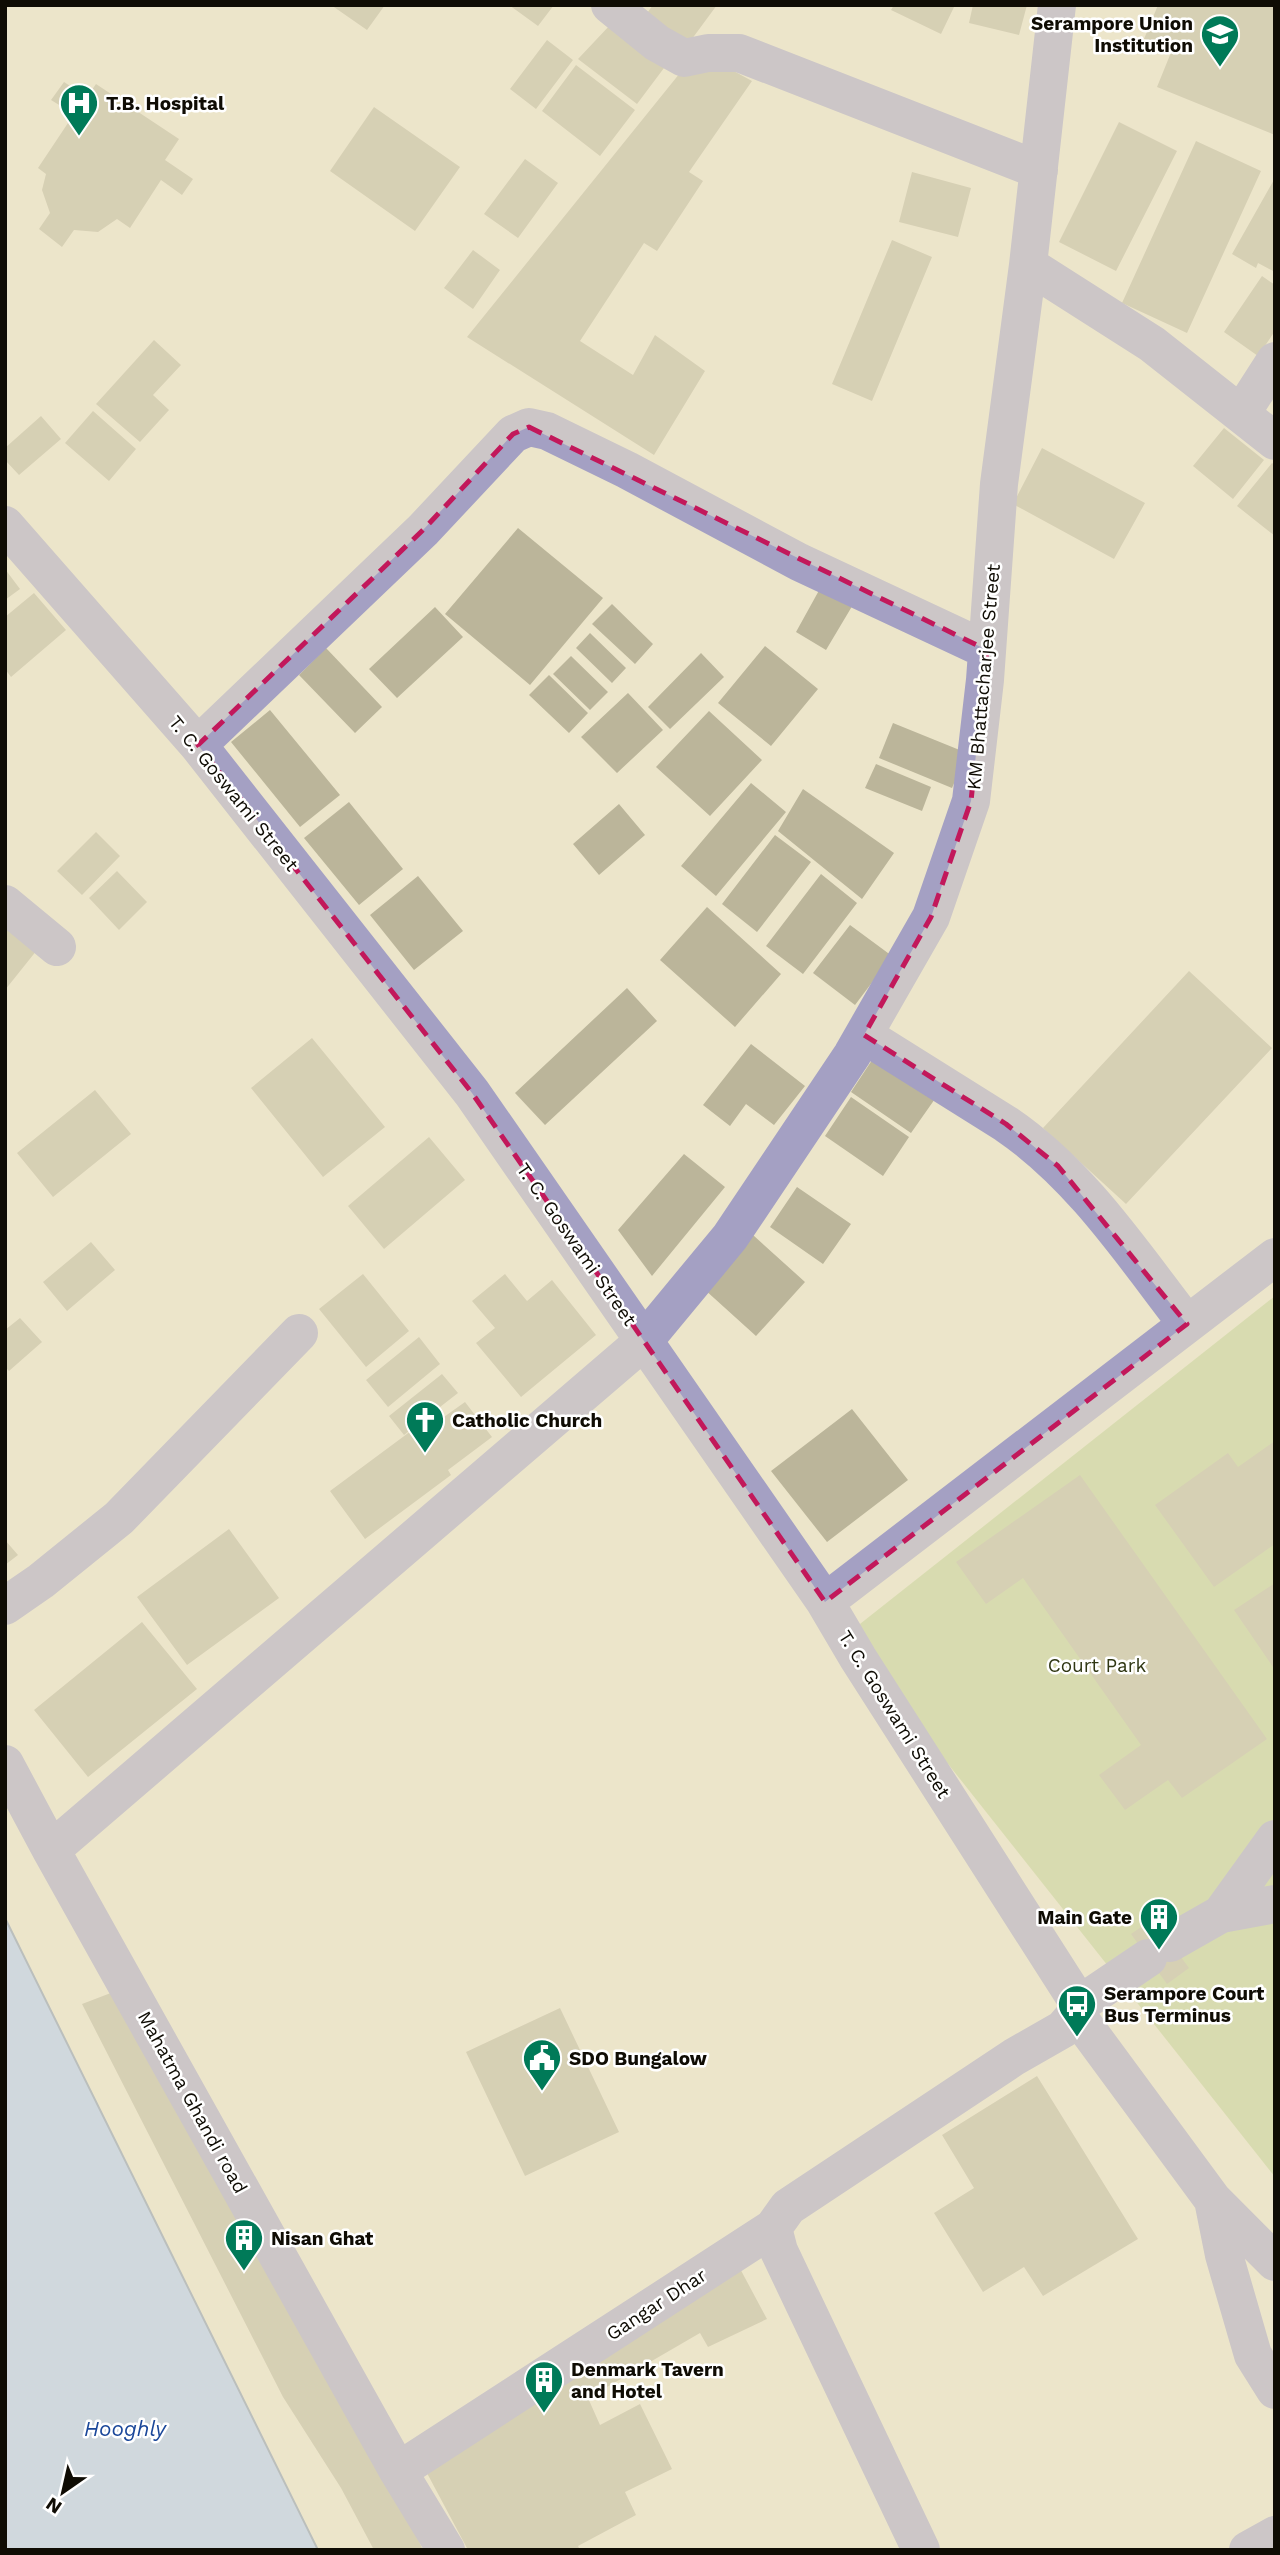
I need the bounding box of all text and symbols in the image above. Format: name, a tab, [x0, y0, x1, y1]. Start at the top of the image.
place label: Serampore Union Institution	[1031, 12, 1193, 57]
school or university icon: Serampore Union Institution	[1199, 13, 1241, 68]
hospital icon: T.B. Hospital	[58, 82, 100, 137]
place label: T.B. Hospital	[106, 92, 225, 115]
street label: KM Bhattacharjee Street	[962, 563, 1005, 791]
street label: T. C. Goswami Street	[164, 711, 303, 876]
street label: T. C. Goswami Street	[512, 1158, 642, 1330]
church icon: Catholic Church	[404, 1399, 446, 1454]
place label: Catholic Church	[452, 1409, 602, 1432]
street label: T. C. Goswami Street	[834, 1626, 956, 1802]
park label: Court Park	[1048, 1654, 1147, 1677]
building icon: Main Gate	[1138, 1896, 1180, 1951]
place label: Main Gate	[1037, 1906, 1132, 1929]
place label: Serampore Court Bus Terminus	[1104, 1982, 1265, 2027]
bus stop icon: Serampore Court Bus Terminus	[1056, 1983, 1098, 2038]
street label: Mahatma Ghandi road	[133, 2007, 252, 2197]
public building icon: SDO Bungalow	[521, 2037, 563, 2092]
place label: SDO Bungalow	[569, 2047, 707, 2070]
building icon: Nisan Ghat	[223, 2217, 265, 2272]
place label: Nisan Ghat	[271, 2227, 374, 2250]
street label: Gangar Dhar	[602, 2263, 711, 2345]
place label: Denmark Tavern and Hotel	[571, 2358, 724, 2403]
building icon: Denmark Tavern and Hotel	[523, 2359, 565, 2414]
water label: Hooghly	[84, 2416, 167, 2441]
north arrow	[28, 2457, 98, 2527]
text: N	[42, 2492, 66, 2519]

